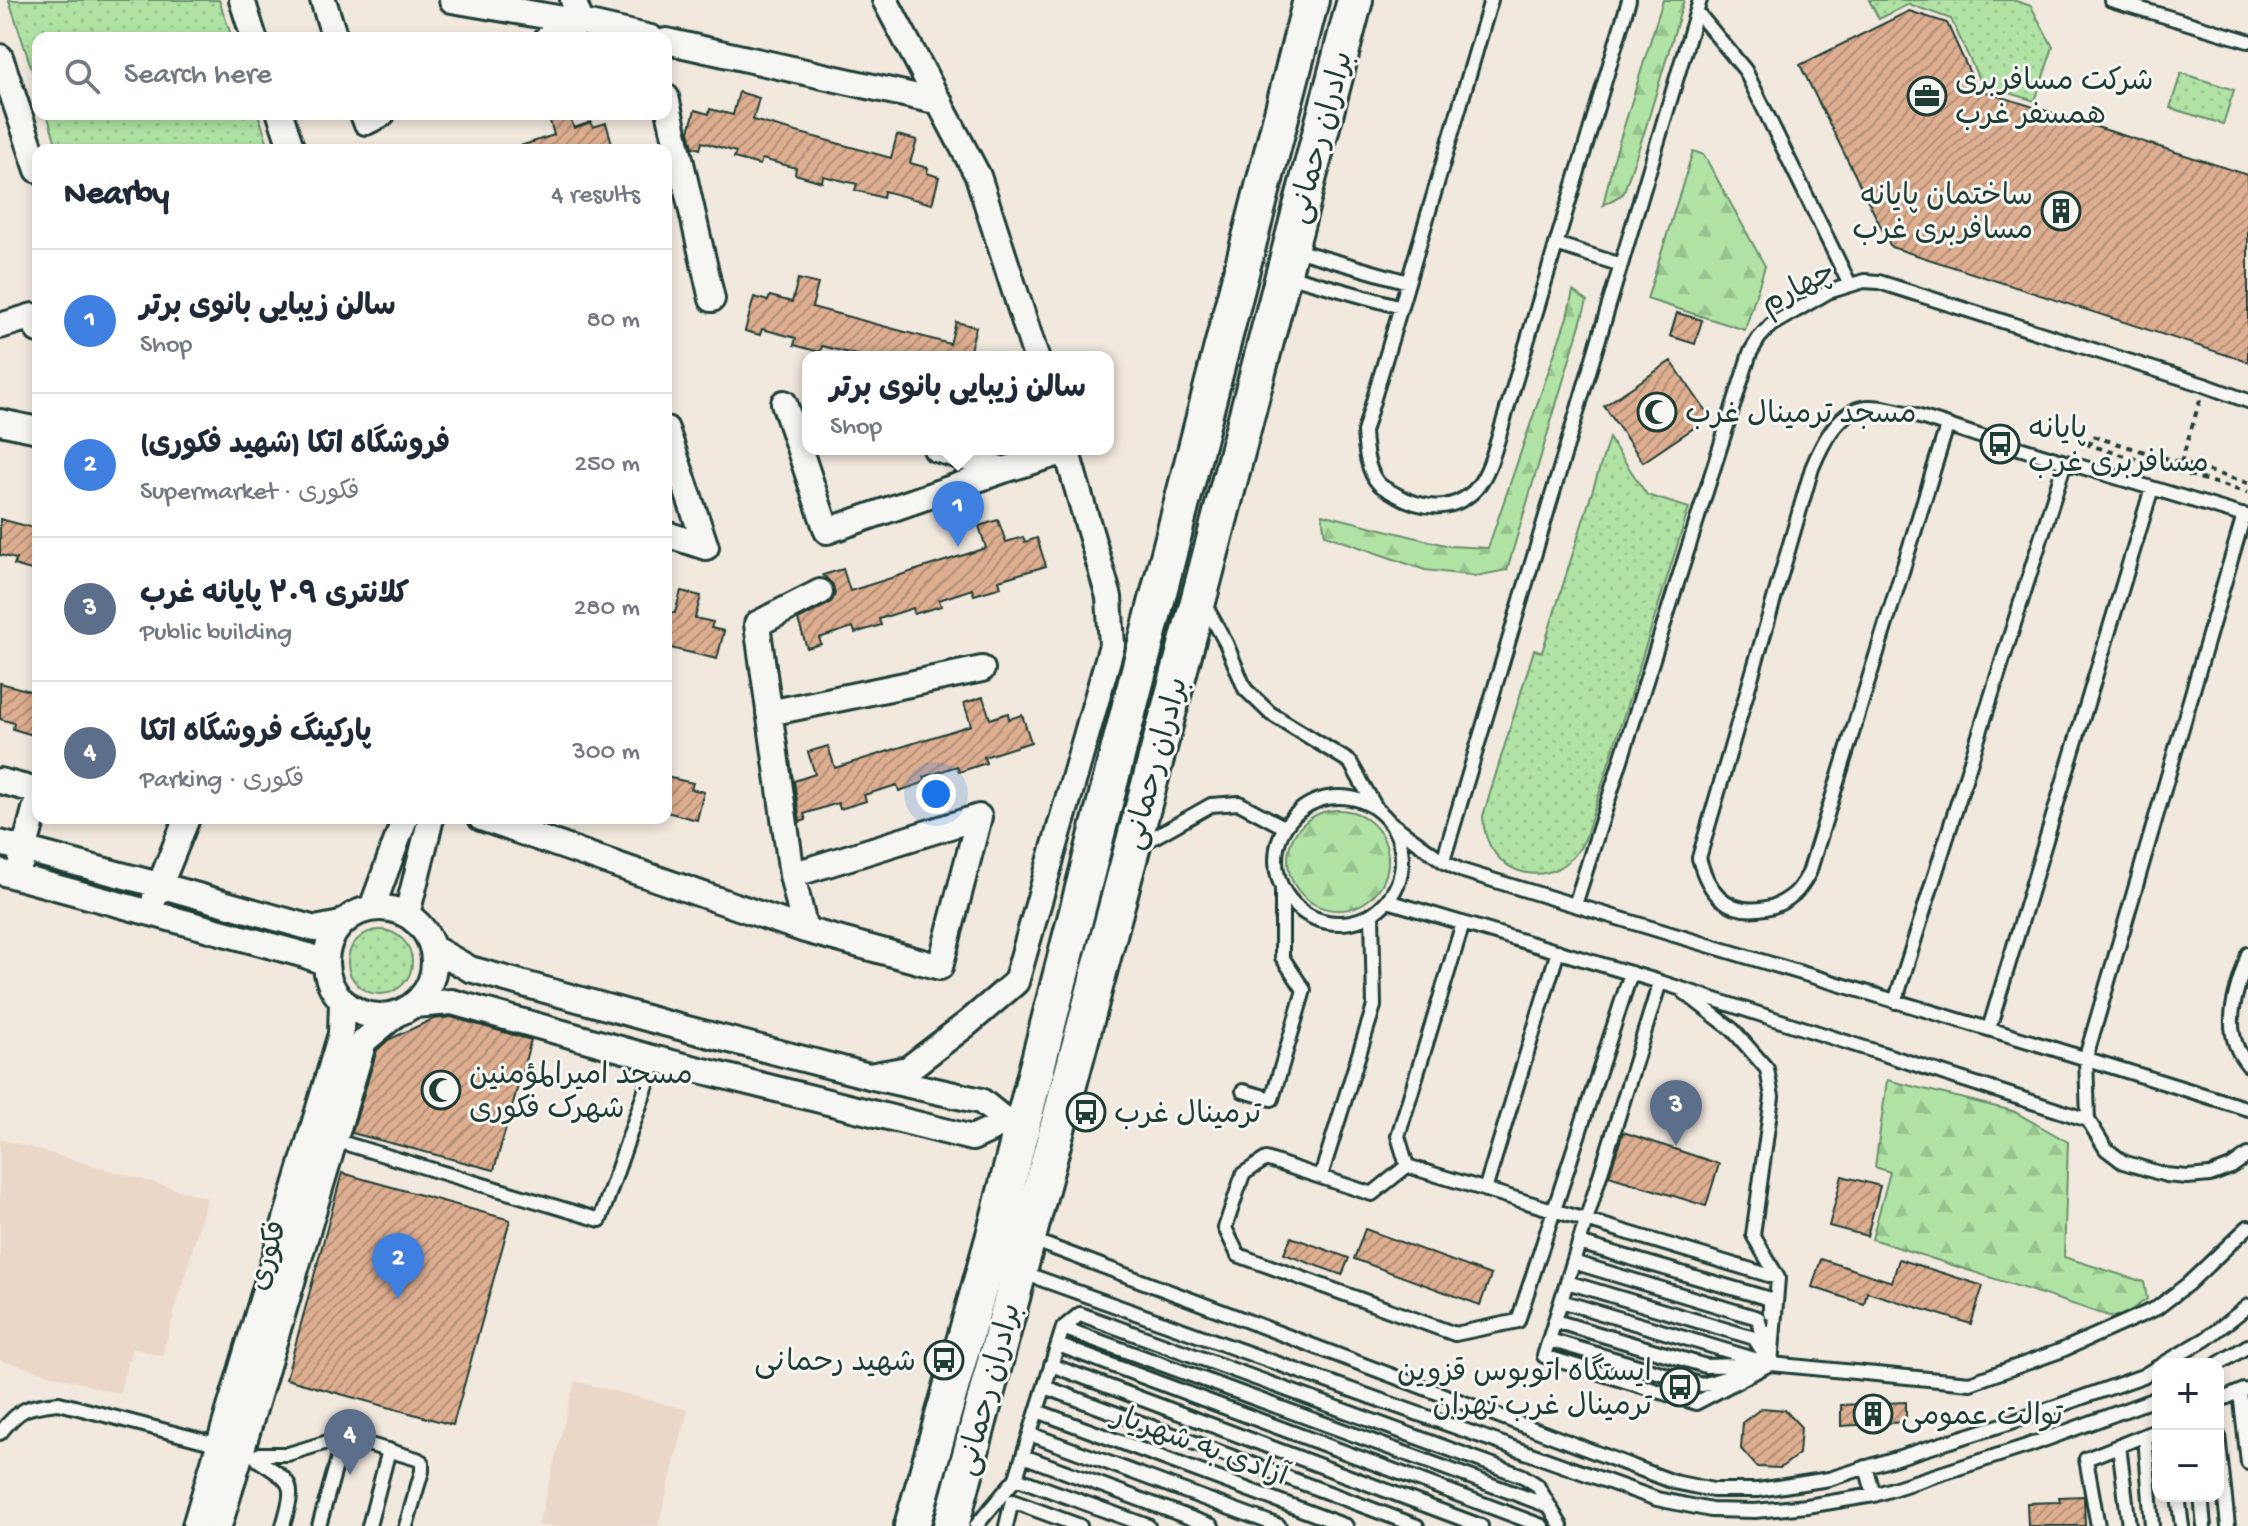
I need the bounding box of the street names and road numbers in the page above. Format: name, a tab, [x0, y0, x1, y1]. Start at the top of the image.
street label: برادران رحمانی	[1283, 48, 1363, 228]
street label: چهارم	[1756, 256, 1842, 324]
street label: برادران رحمانی	[1118, 674, 1198, 854]
street label: فکوری	[243, 1217, 297, 1295]
street label: برادران رحمانی	[951, 1300, 1031, 1480]
street label: آزادی به شهریار	[1104, 1397, 1294, 1497]

